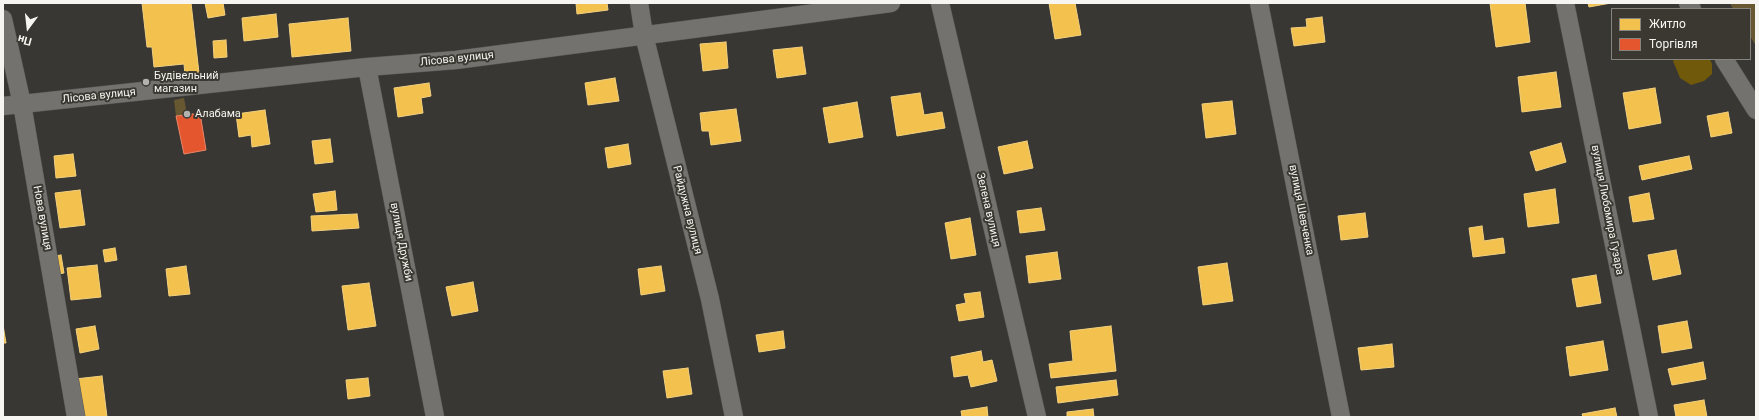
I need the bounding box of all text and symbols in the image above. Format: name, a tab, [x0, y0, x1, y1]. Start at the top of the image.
north arrow	[8, 8, 48, 48]
legend	[1611, 8, 1751, 60]
text: Житло	[1649, 17, 1686, 31]
text: Пн	[16, 32, 33, 48]
text: Торгівля	[1649, 37, 1698, 51]
street label: Лісова вулиця	[419, 49, 495, 69]
place label: Будівельний магазин	[154, 69, 219, 95]
marker: Будівельний магазин	[141, 77, 151, 87]
street label: Лісова вулиця	[61, 86, 137, 106]
place label: Алабама	[195, 107, 241, 121]
marker: Алабама	[182, 109, 192, 119]
street label: вулиця Любомира Гузара	[1588, 144, 1626, 276]
street label: Райдужна вулиця	[670, 164, 704, 256]
street label: вулиця Шевченка	[1286, 164, 1316, 256]
street label: Зелена вулиця	[973, 171, 1003, 249]
street label: Нова вулиця	[30, 185, 54, 251]
street label: вулиця Дружби	[387, 202, 415, 282]

